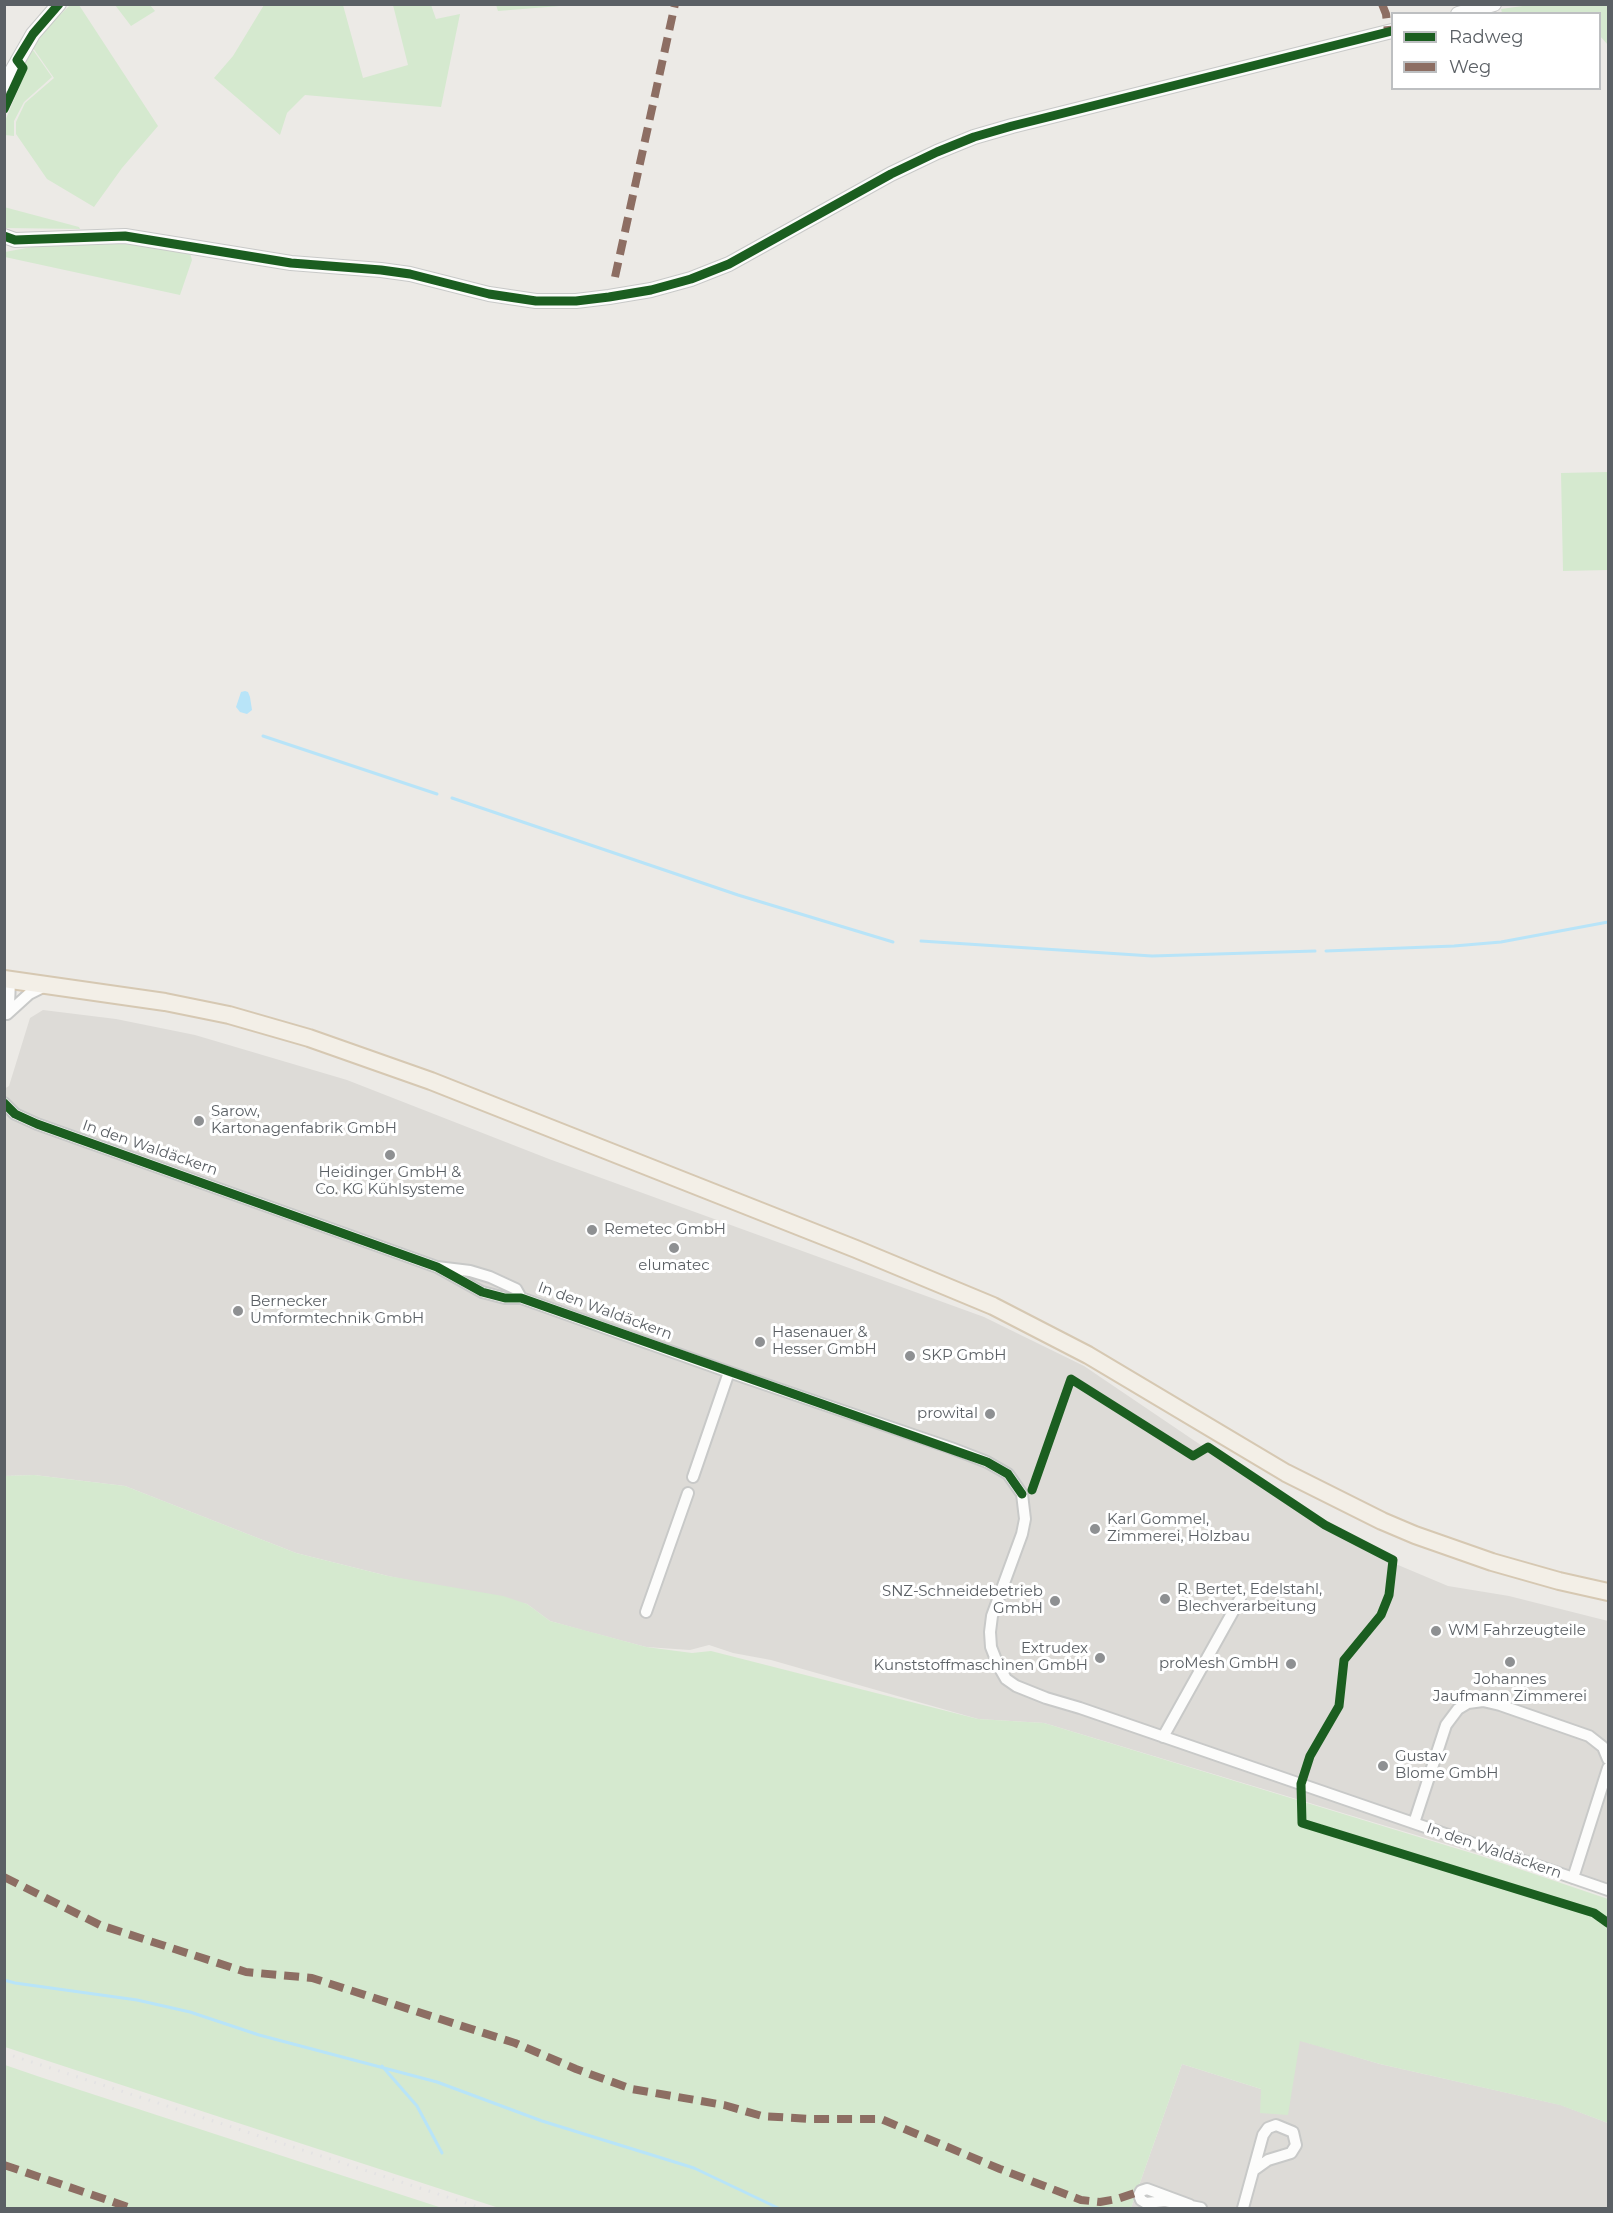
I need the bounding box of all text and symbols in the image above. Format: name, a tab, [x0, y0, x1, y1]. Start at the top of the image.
legend	[1391, 12, 1601, 90]
text: Radweg	[1449, 26, 1524, 48]
text: Weg	[1449, 56, 1491, 78]
place label: Sarow, Kartonagenfabrik GmbH	[211, 1103, 397, 1138]
marker: Sarow, Kartonagenfabrik GmbH	[192, 1114, 206, 1128]
street label: In den Waldäckern	[80, 1116, 220, 1180]
marker: Heidinger GmbH & Co. KG Kühlsysteme	[383, 1148, 397, 1162]
place label: Heidinger GmbH & Co. KG Kühlsysteme	[315, 1164, 465, 1199]
place label: Remetec GmbH	[604, 1221, 726, 1239]
marker: Remetec GmbH	[585, 1223, 599, 1237]
marker: elumatec	[667, 1241, 681, 1255]
place label: elumatec	[638, 1257, 710, 1275]
street label: In den Waldäckern	[535, 1278, 675, 1344]
place label: Bernecker Umformtechnik GmbH	[250, 1293, 424, 1328]
marker: Bernecker Umformtechnik GmbH	[231, 1304, 245, 1318]
place label: Hasenauer & Hesser GmbH	[772, 1324, 877, 1359]
marker: Hasenauer & Hesser GmbH	[753, 1335, 767, 1349]
place label: SKP GmbH	[922, 1347, 1006, 1365]
marker: SKP GmbH	[903, 1349, 917, 1363]
place label: prowital	[917, 1405, 978, 1423]
marker: prowital	[983, 1407, 997, 1421]
place label: Karl Gommel, Zimmerei, Holzbau	[1107, 1511, 1250, 1546]
marker: Karl Gommel, Zimmerei, Holzbau	[1088, 1522, 1102, 1536]
place label: R. Bertet, Edelstahl, Blechverarbeitung	[1177, 1581, 1322, 1616]
place label: SNZ-Schneidebetrieb GmbH	[882, 1583, 1043, 1618]
marker: R. Bertet, Edelstahl, Blechverarbeitung	[1158, 1592, 1172, 1606]
marker: SNZ-Schneidebetrieb GmbH	[1048, 1594, 1062, 1608]
place label: WM Fahrzeugteile	[1448, 1622, 1586, 1640]
marker: WM Fahrzeugteile	[1429, 1624, 1443, 1638]
place label: Extrudex Kunststoffmaschinen GmbH	[874, 1640, 1088, 1675]
marker: Extrudex Kunststoffmaschinen GmbH	[1093, 1651, 1107, 1665]
place label: proMesh GmbH	[1159, 1655, 1279, 1673]
marker: Johannes Jaufmann Zimmerei	[1503, 1655, 1517, 1669]
marker: proMesh GmbH	[1284, 1657, 1298, 1671]
place label: Johannes Jaufmann Zimmerei	[1433, 1671, 1587, 1706]
place label: Gustav Blome GmbH	[1395, 1748, 1499, 1783]
marker: Gustav Blome GmbH	[1376, 1759, 1390, 1773]
street label: In den Waldäckern	[1424, 1819, 1564, 1883]

